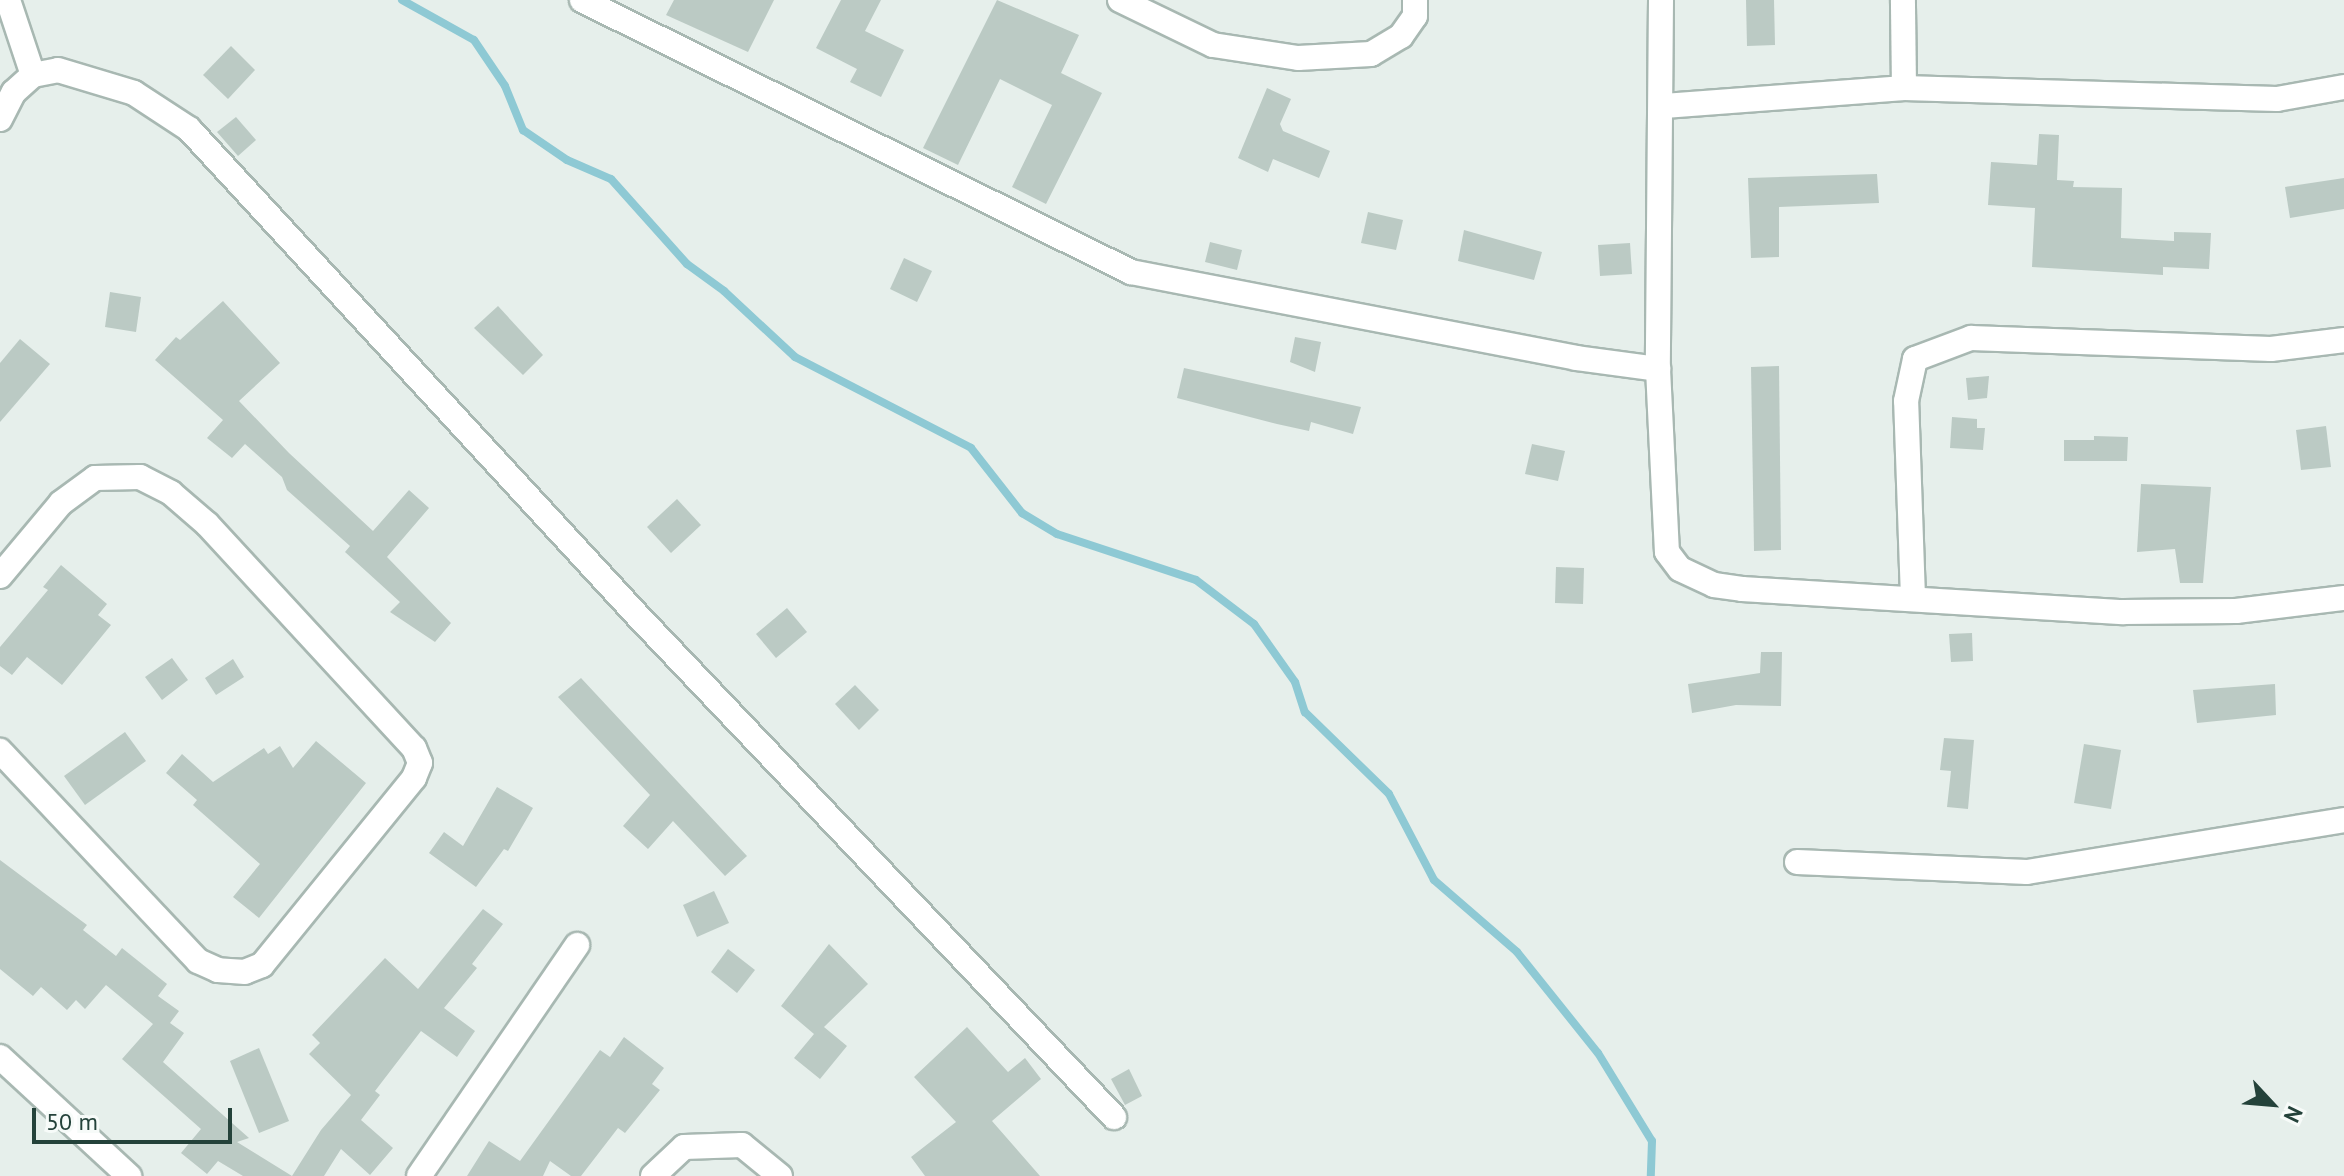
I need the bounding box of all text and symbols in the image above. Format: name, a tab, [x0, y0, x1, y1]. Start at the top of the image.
north arrow	[2232, 1064, 2312, 1144]
scale bar	[36, 1092, 236, 1142]
text: N	[2278, 1102, 2309, 1127]
text: 50 m	[46, 1106, 98, 1137]

